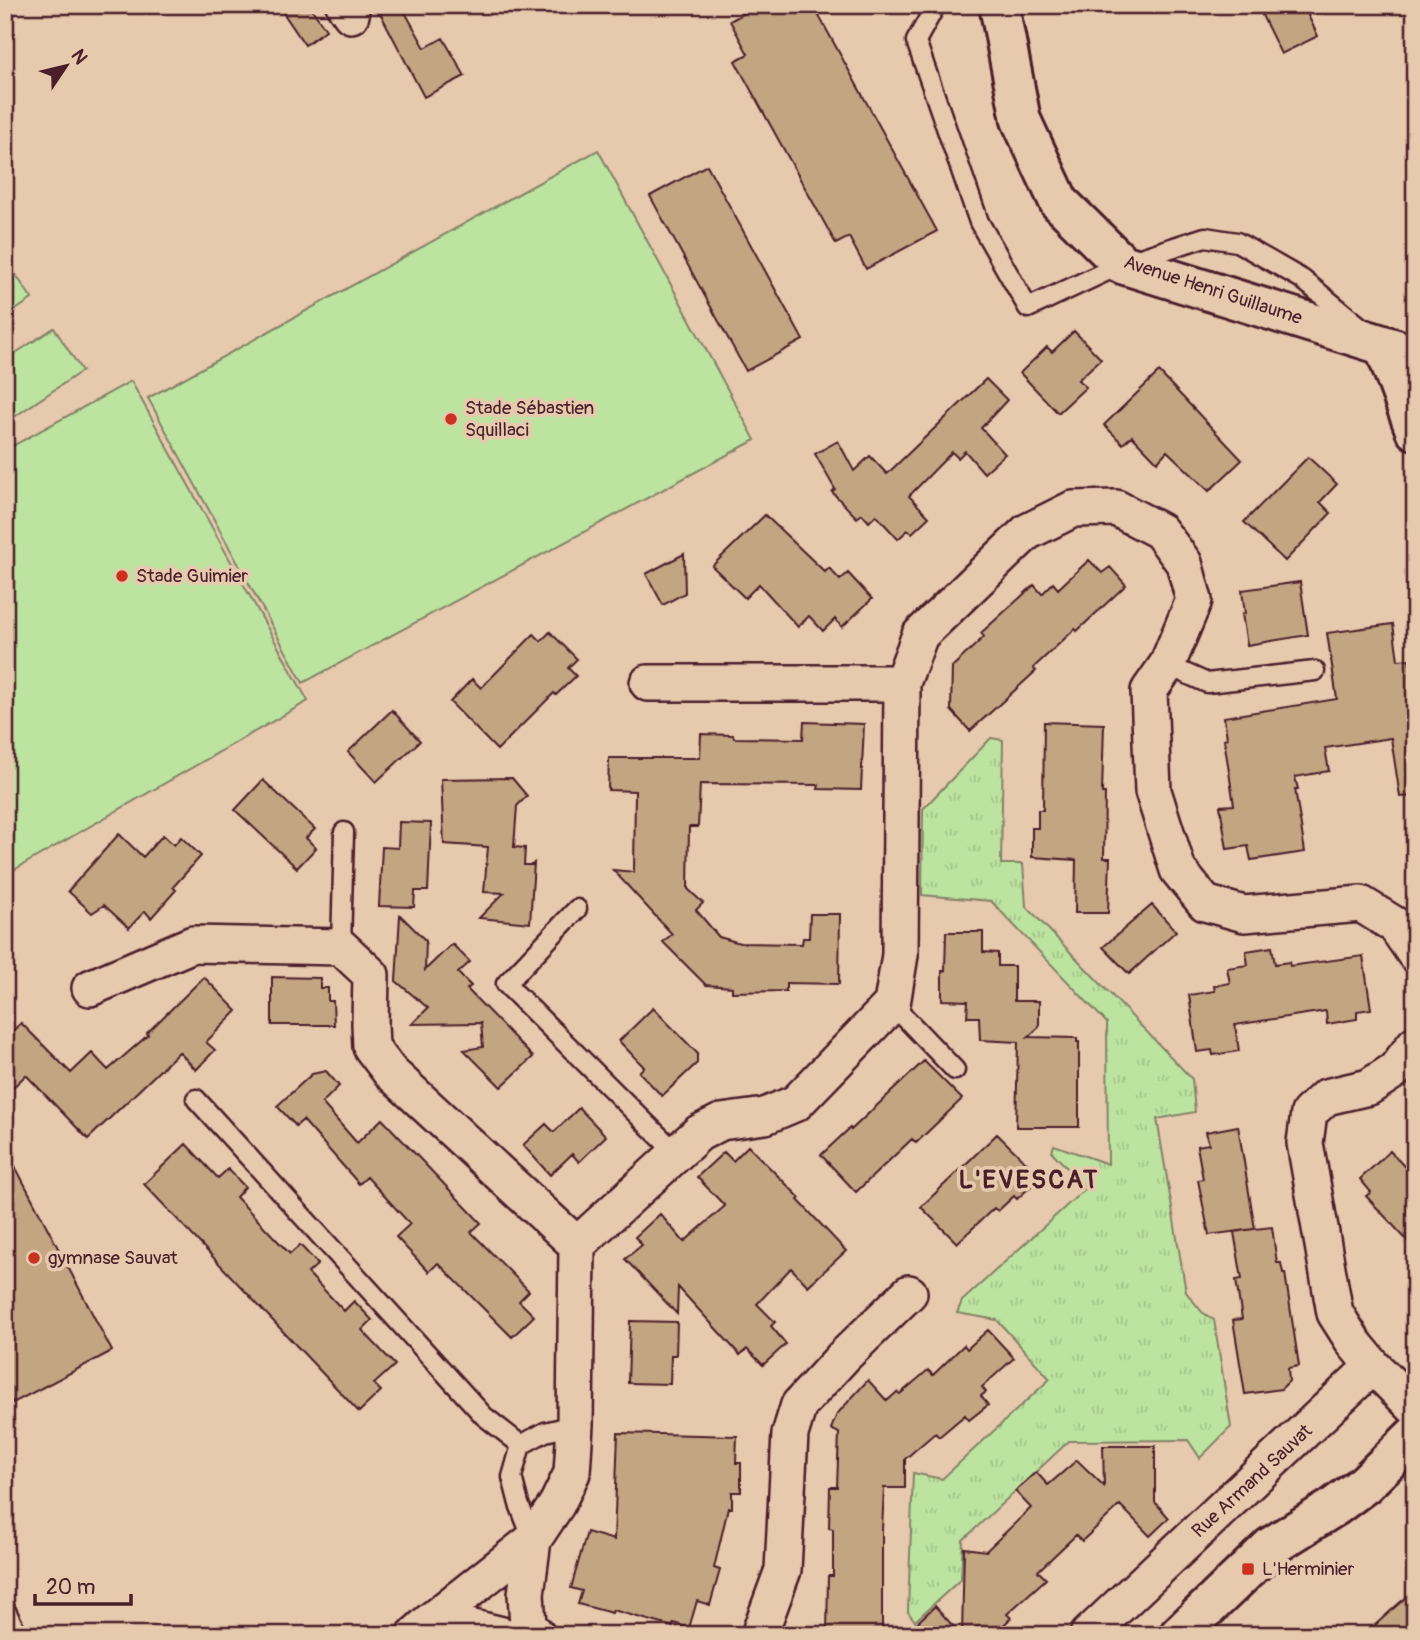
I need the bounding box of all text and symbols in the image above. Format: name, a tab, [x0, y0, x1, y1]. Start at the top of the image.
north arrow	[32, 32, 102, 102]
text: N	[66, 45, 93, 69]
street label: Avenue Henri Guillaume	[1121, 250, 1306, 330]
place label: Stade Sébastien Squillaci	[465, 396, 594, 442]
marker: Stade Sébastien Squillaci	[443, 411, 459, 427]
place label: Stade Guimier	[136, 564, 248, 588]
marker: Stade Guimier	[114, 568, 130, 584]
district label: L'EVESCAT	[959, 1164, 1099, 1196]
place label: gymnase Sauvat	[48, 1246, 178, 1270]
marker: gymnase Sauvat	[26, 1250, 42, 1266]
street label: Rue Armand Sauvat	[1187, 1419, 1317, 1543]
place label: L'Herminier	[1262, 1557, 1354, 1581]
marker: L'Herminier	[1240, 1561, 1256, 1577]
scale bar	[35, 1563, 131, 1607]
text: 20 m	[46, 1574, 95, 1601]

